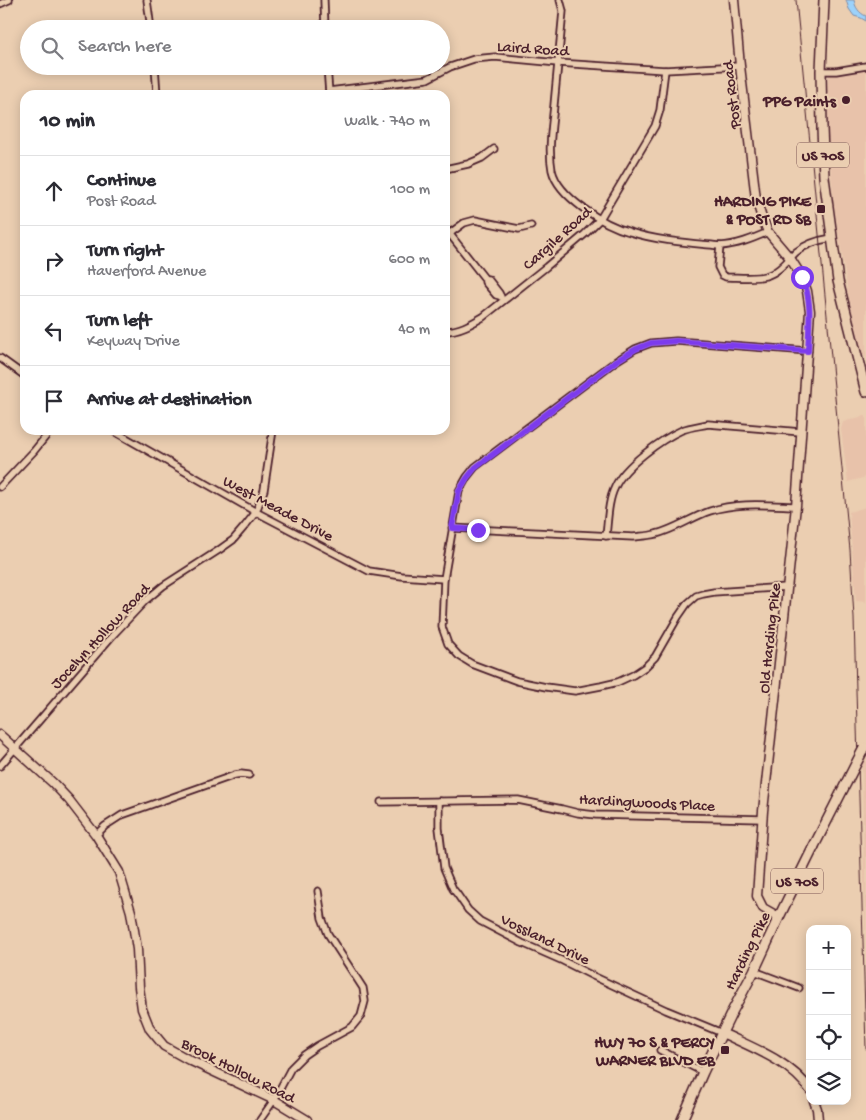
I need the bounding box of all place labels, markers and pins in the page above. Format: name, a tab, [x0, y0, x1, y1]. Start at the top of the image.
place label: PPG Paints	[762, 94, 837, 113]
marker: PPG Paints	[840, 94, 852, 106]
place label: HARDING PIKE & POST RD SB	[714, 194, 812, 231]
marker: HARDING PIKE & POST RD SB	[815, 203, 827, 215]
place label: HWY 70 S & PERCY WARNER BLVD EB	[594, 1035, 716, 1072]
marker: HWY 70 S & PERCY WARNER BLVD EB	[719, 1044, 731, 1056]

